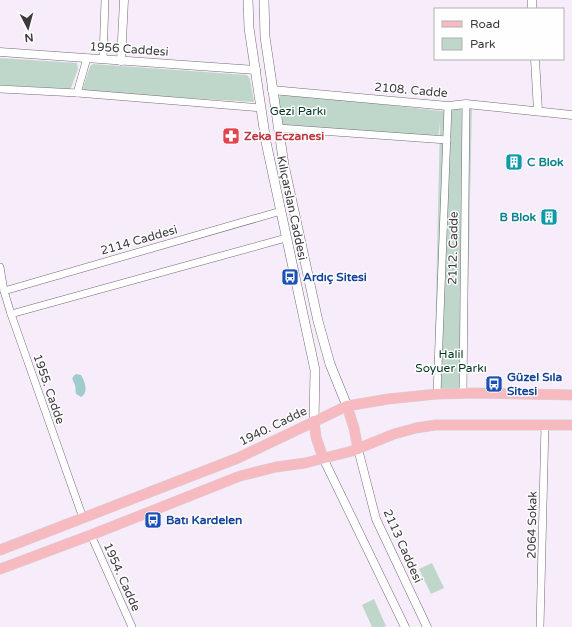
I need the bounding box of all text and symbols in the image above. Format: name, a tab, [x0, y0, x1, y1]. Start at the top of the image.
north arrow	[8, 8, 48, 48]
legend	[434, 8, 564, 60]
text: Road	[470, 17, 500, 31]
text: N	[24, 31, 34, 44]
text: Park	[470, 37, 496, 51]
street label: 1956 Caddesi	[89, 39, 169, 59]
street label: 2108. Cadde	[374, 80, 448, 100]
park label: Gezi Parkı	[270, 104, 326, 118]
pharmacy icon: Zeka Eczanesi	[221, 126, 241, 146]
place label: Zeka Eczanesi	[244, 129, 324, 143]
building icon: C Blok	[504, 152, 524, 172]
street label: Kılıçarslan Caddesi	[274, 154, 310, 262]
place label: C Blok	[527, 155, 564, 169]
building icon: B Blok	[539, 207, 559, 227]
place label: B Blok	[500, 210, 536, 224]
street label: 2112. Cadde	[445, 211, 461, 285]
street label: 2114 Caddesi	[99, 222, 179, 258]
bus stop icon: Ardıç Sitesi	[280, 267, 300, 287]
place label: Ardıç Sitesi	[303, 270, 367, 285]
park label: Halil Soyuer Parkı	[415, 347, 487, 375]
street label: 1955. Cadde	[30, 352, 68, 426]
place label: Güzel Sıla Sitesi	[507, 370, 563, 398]
bus stop icon: Güzel Sıla Sitesi	[484, 374, 504, 394]
street label: 1940. Cadde	[237, 404, 309, 448]
street label: 2064 Sokak	[524, 491, 540, 559]
street label: 2113 Caddesi	[381, 507, 425, 585]
bus stop icon: Batı Kardelen	[143, 510, 163, 530]
place label: Batı Kardelen	[166, 513, 242, 527]
street label: 1954. Cadde	[101, 541, 143, 614]

